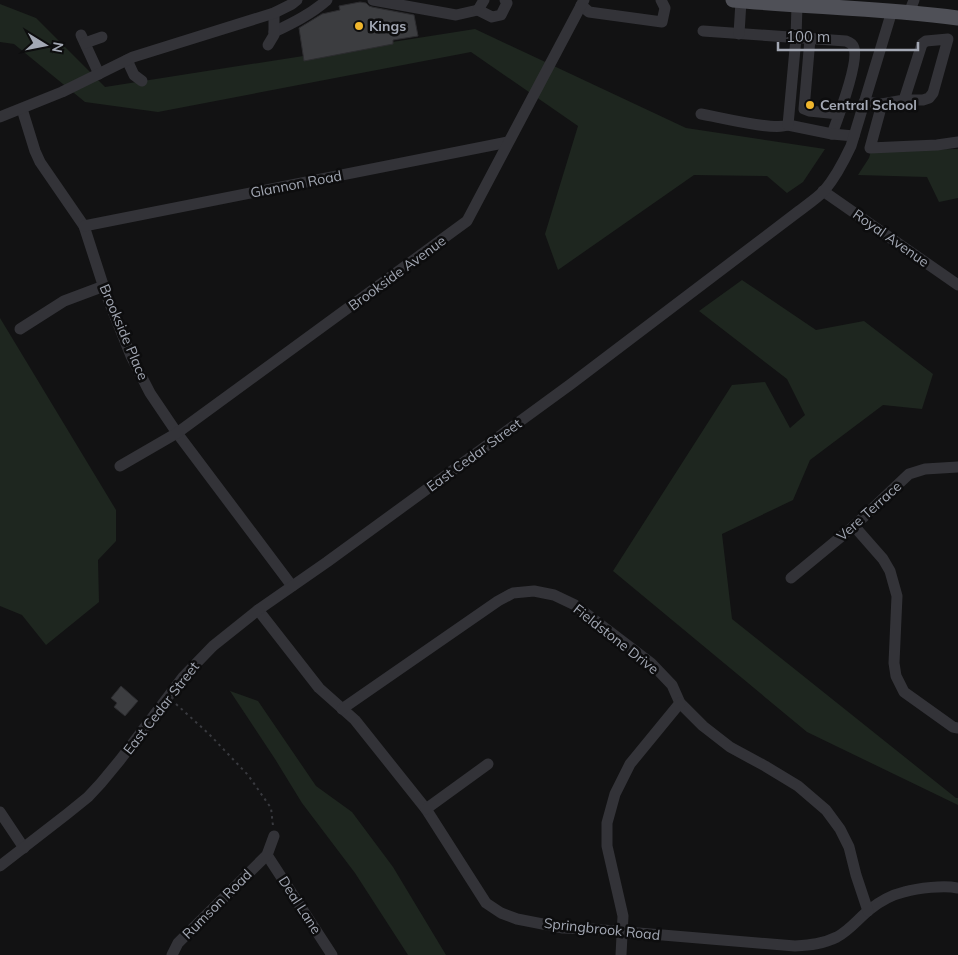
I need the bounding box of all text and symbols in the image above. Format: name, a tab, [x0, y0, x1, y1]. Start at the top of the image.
place label: Kings	[369, 17, 406, 35]
north arrow	[20, 20, 70, 70]
marker: Kings	[353, 20, 365, 32]
scale bar	[778, 20, 918, 52]
text: 100 m	[786, 27, 830, 46]
text: N	[48, 40, 68, 54]
place label: Central School	[820, 96, 917, 114]
marker: Central School	[804, 99, 816, 111]
street label: Glannon Road	[249, 166, 343, 202]
street label: Royal Avenue	[849, 205, 933, 271]
street label: Brookside Avenue	[345, 232, 449, 314]
street label: Brookside Place	[96, 281, 152, 383]
street label: East Cedar Street	[423, 414, 525, 495]
street label: Vere Terrace	[833, 477, 905, 545]
street label: Fieldstone Drive	[570, 600, 662, 678]
street label: East Cedar Street	[119, 658, 203, 758]
street label: Rumson Road	[178, 865, 256, 943]
street label: Deal Lane	[275, 873, 325, 937]
street label: Springbrook Road	[543, 914, 661, 944]

